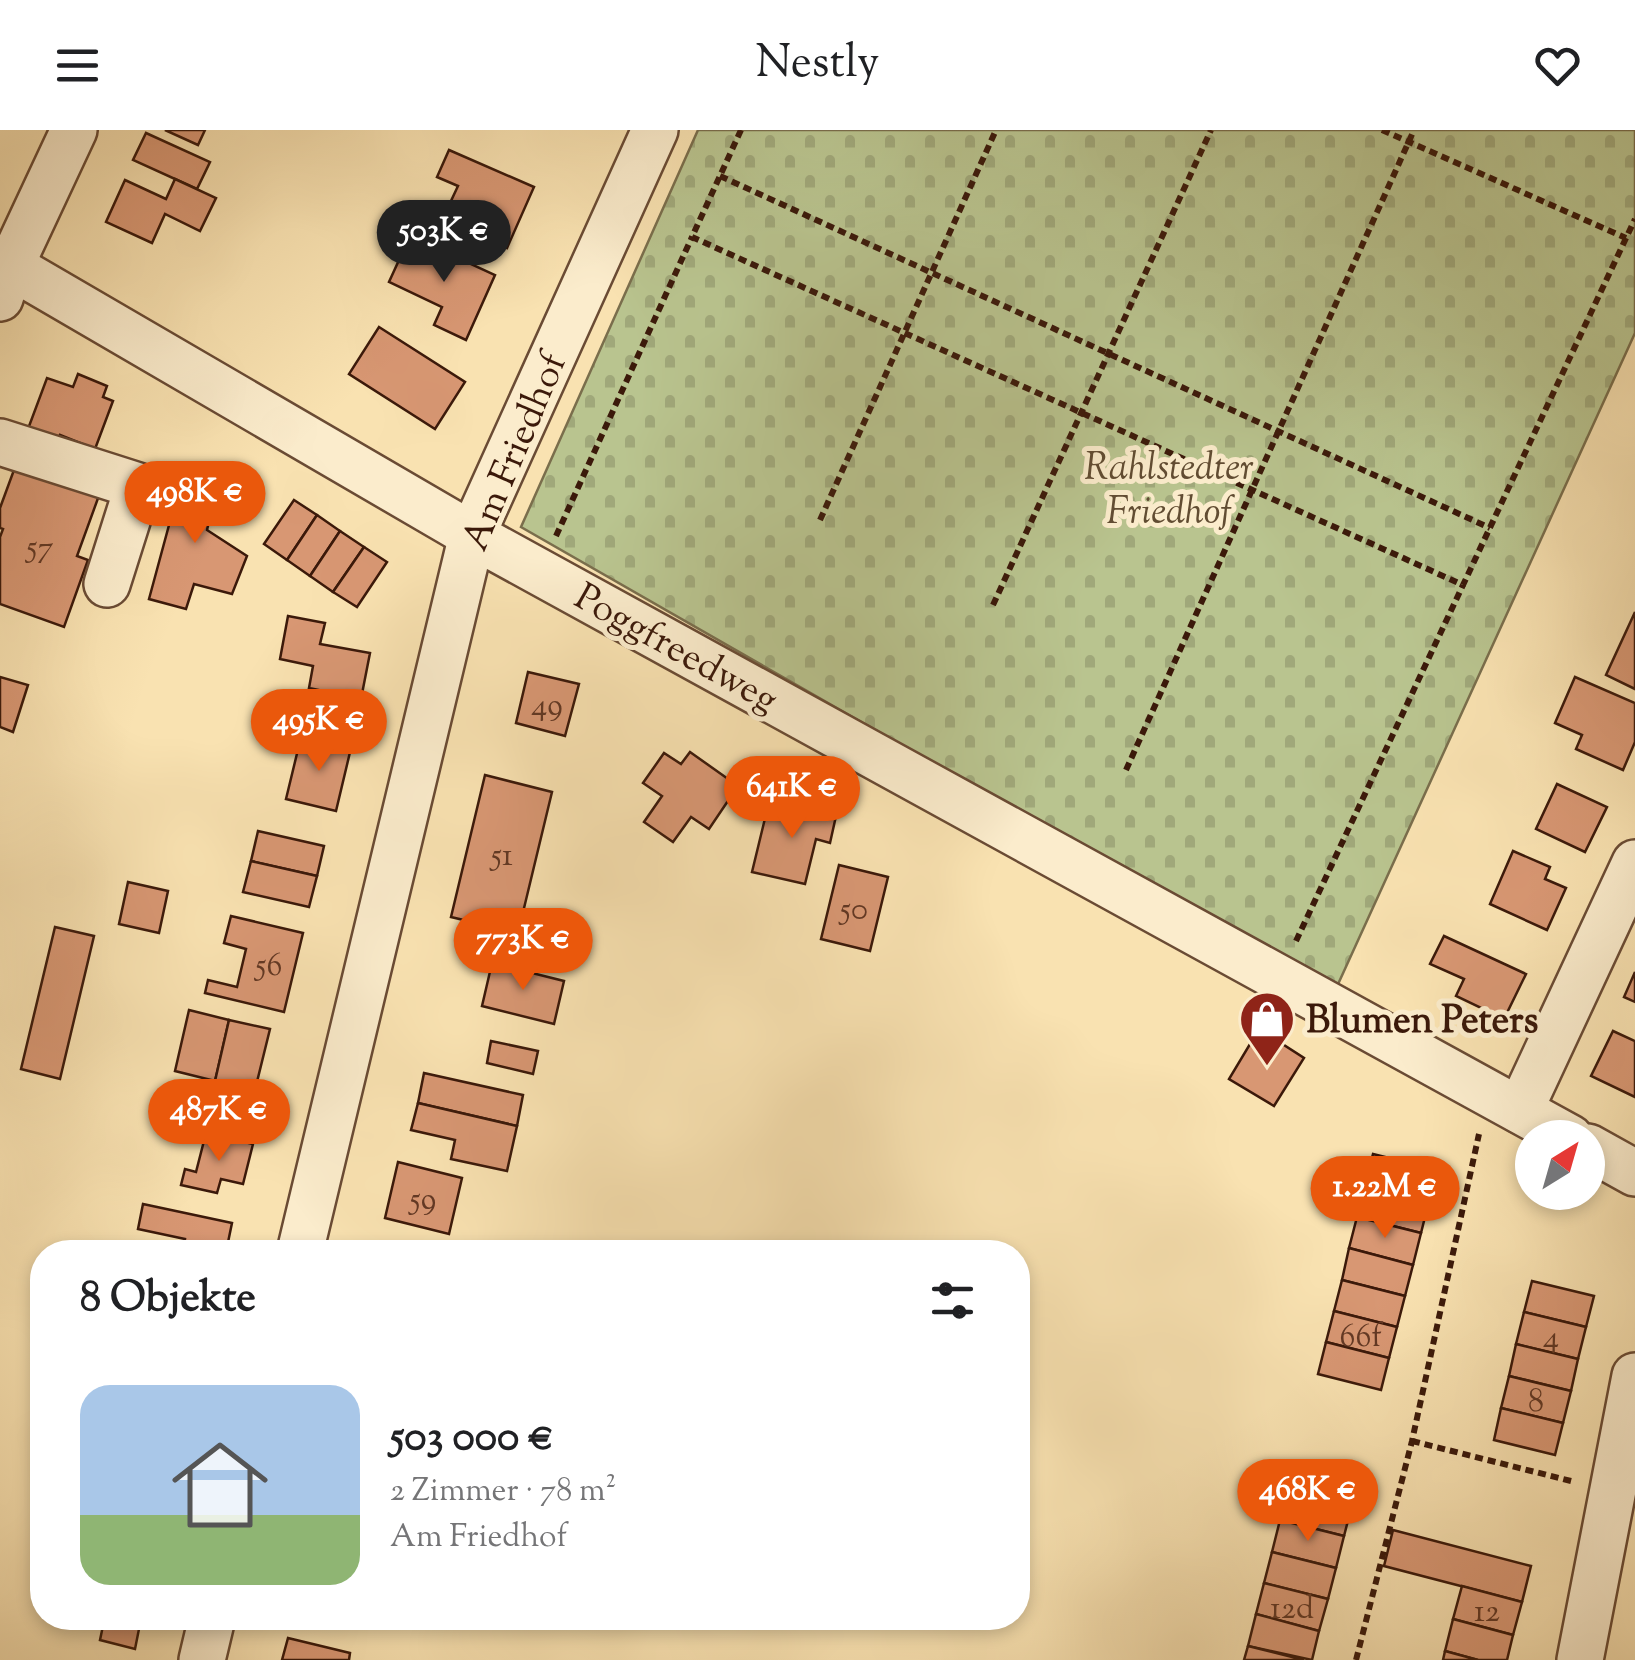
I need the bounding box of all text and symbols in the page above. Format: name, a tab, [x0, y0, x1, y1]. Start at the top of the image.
text: Nestly	[756, 33, 879, 98]
icon: menu	[50, 38, 105, 93]
icon: heart	[1530, 38, 1585, 93]
pin: 503K €	[363, 200, 525, 285]
text: 503K €	[399, 209, 489, 255]
street label: Am Friedhof	[451, 343, 583, 560]
park label: Rahlstedter Friedhof	[1084, 443, 1254, 541]
pin: 498K €	[114, 461, 276, 546]
text: 498K €	[146, 470, 244, 516]
house number: 57	[25, 526, 53, 572]
street label: Poggfreedweg	[564, 572, 787, 729]
house number: 49	[531, 684, 563, 730]
pin: 495K €	[238, 689, 400, 774]
text: 495K €	[273, 698, 365, 744]
pin: 641K €	[711, 756, 873, 841]
text: 641K €	[746, 765, 838, 811]
house number: 51	[489, 834, 513, 880]
house number: 50	[838, 888, 868, 934]
pin: 773K €	[442, 908, 604, 993]
text: 773K €	[476, 917, 570, 963]
house number: 56	[254, 944, 282, 990]
shop icon: Blumen Peters	[1237, 989, 1297, 1068]
place label: Blumen Peters	[1306, 996, 1538, 1050]
pin: 487K €	[138, 1079, 300, 1164]
text: 487K €	[170, 1088, 268, 1134]
north arrow	[1515, 1120, 1605, 1210]
map controls	[1515, 1120, 1605, 1210]
pin: 1.22M €	[1293, 1156, 1477, 1241]
text: 1.22M €	[1333, 1165, 1437, 1211]
house number: 59	[408, 1178, 436, 1224]
text: 8 Objekte	[80, 1270, 256, 1330]
icon: filters	[925, 1273, 980, 1328]
house number: 66f	[1340, 1315, 1384, 1361]
house number: 4	[1543, 1316, 1559, 1362]
house number: 8	[1528, 1380, 1544, 1426]
text: 503 000 €	[390, 1409, 554, 1469]
icon: home	[160, 1425, 280, 1545]
pin: 468K €	[1227, 1459, 1389, 1544]
text: 468K €	[1259, 1468, 1357, 1514]
text: 2 Zimmer · 78 m²	[390, 1469, 616, 1515]
text: Am Friedhof	[390, 1515, 567, 1561]
house number: 12d	[1270, 1587, 1314, 1633]
house number: 12	[1474, 1590, 1500, 1636]

